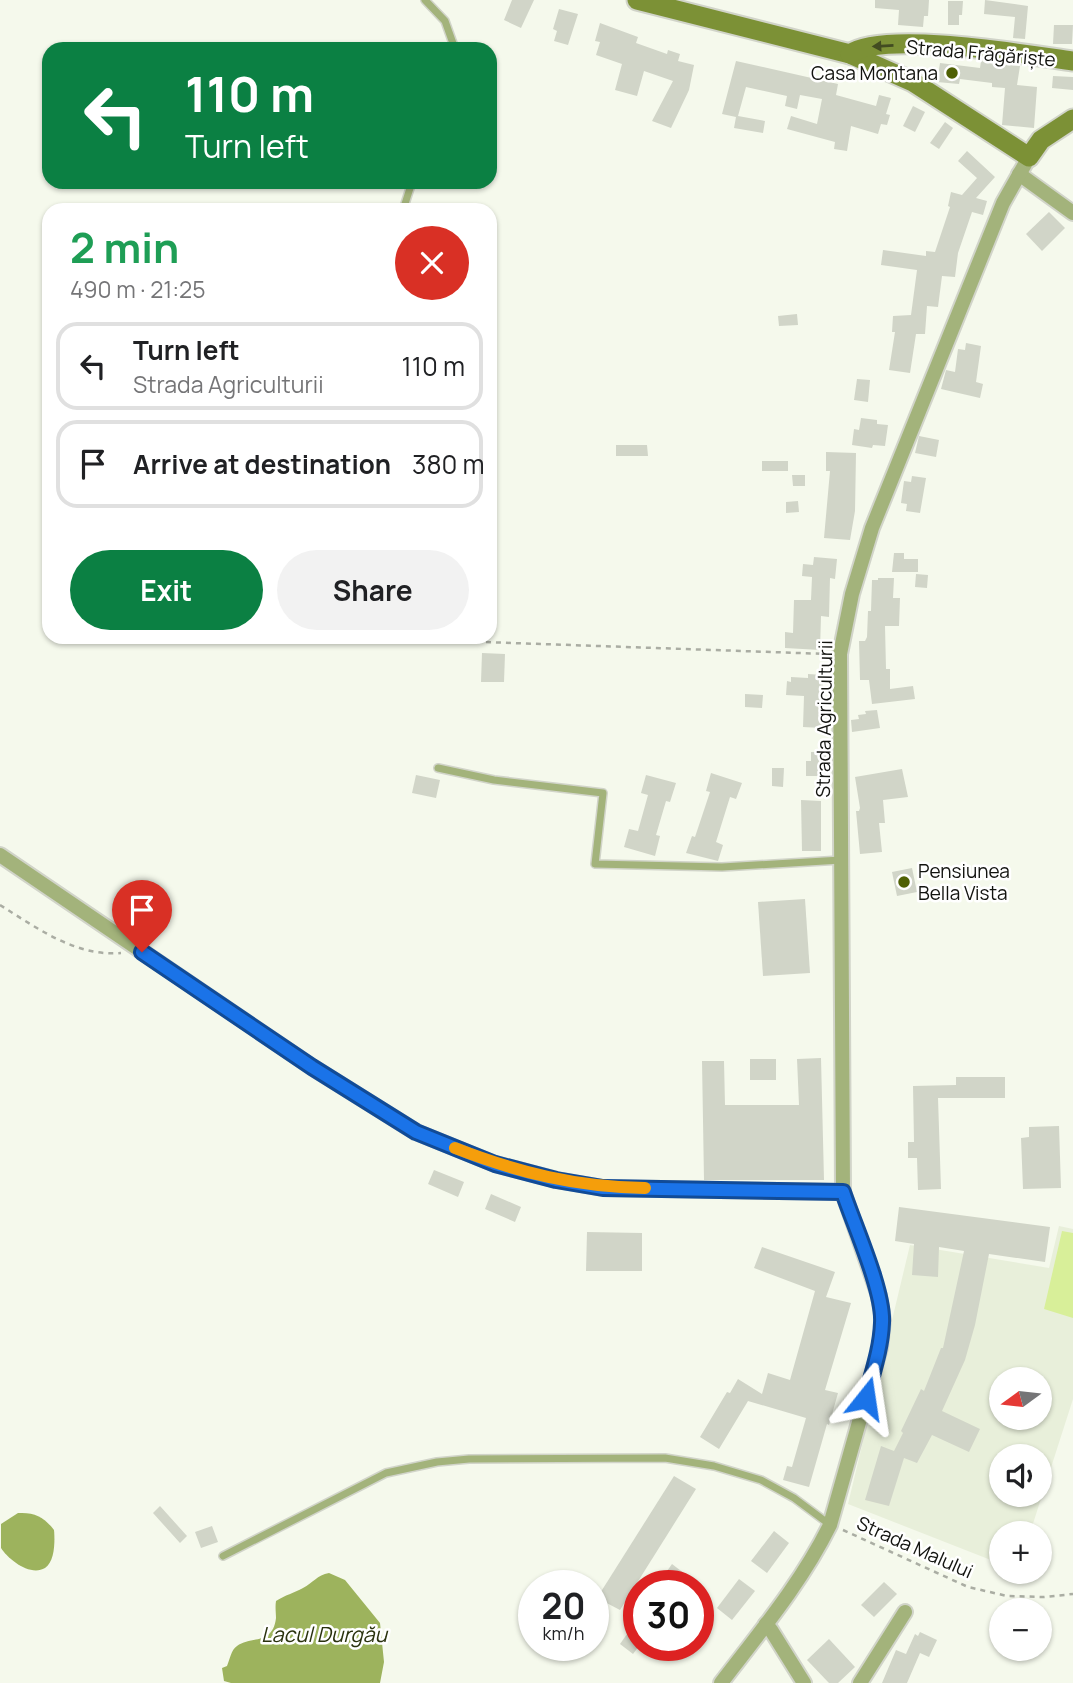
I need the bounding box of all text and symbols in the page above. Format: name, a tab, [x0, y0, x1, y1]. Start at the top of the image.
street label: Strada Frăgăriște	[905, 34, 1057, 72]
one-way arrow	[872, 40, 894, 51]
text: 110 m	[185, 60, 314, 127]
place label: Casa Montana	[811, 60, 938, 86]
marker: Casa Montana	[944, 65, 960, 81]
icon: left	[70, 70, 161, 161]
text: Turn left	[185, 124, 309, 168]
text: 2 min	[70, 218, 179, 276]
button: close	[395, 226, 469, 300]
text: 490 m · 21:25	[70, 273, 206, 305]
text: Turn left	[133, 332, 240, 368]
icon: left	[74, 347, 112, 385]
text: 110 m	[402, 348, 465, 384]
text: Strada Agriculturii	[133, 368, 324, 400]
icon: arrive	[74, 445, 112, 483]
text: Arrive at destination	[133, 446, 391, 482]
text: 380 m	[412, 446, 485, 482]
button: Exit	[70, 550, 263, 630]
button: Share	[277, 550, 469, 630]
street label: Strada Agriculturii	[810, 640, 838, 798]
place label: Pensiunea Bella Vista	[918, 858, 1010, 906]
marker: Pensiunea Bella Vista	[896, 874, 912, 890]
pin	[112, 880, 172, 952]
icon: arrive	[123, 891, 161, 929]
position arrow	[829, 1361, 903, 1435]
north arrow	[989, 1367, 1052, 1430]
map controls	[989, 1367, 1052, 1661]
button: sound	[989, 1444, 1052, 1507]
street label: Strada Malului	[853, 1510, 977, 1584]
button: +	[989, 1521, 1052, 1584]
speed limit sign: 30	[623, 1570, 714, 1661]
text: 20	[542, 1582, 585, 1630]
button: −	[989, 1598, 1052, 1661]
water label: Lacul Durgău	[261, 1620, 388, 1648]
text: km/h	[543, 1621, 584, 1645]

